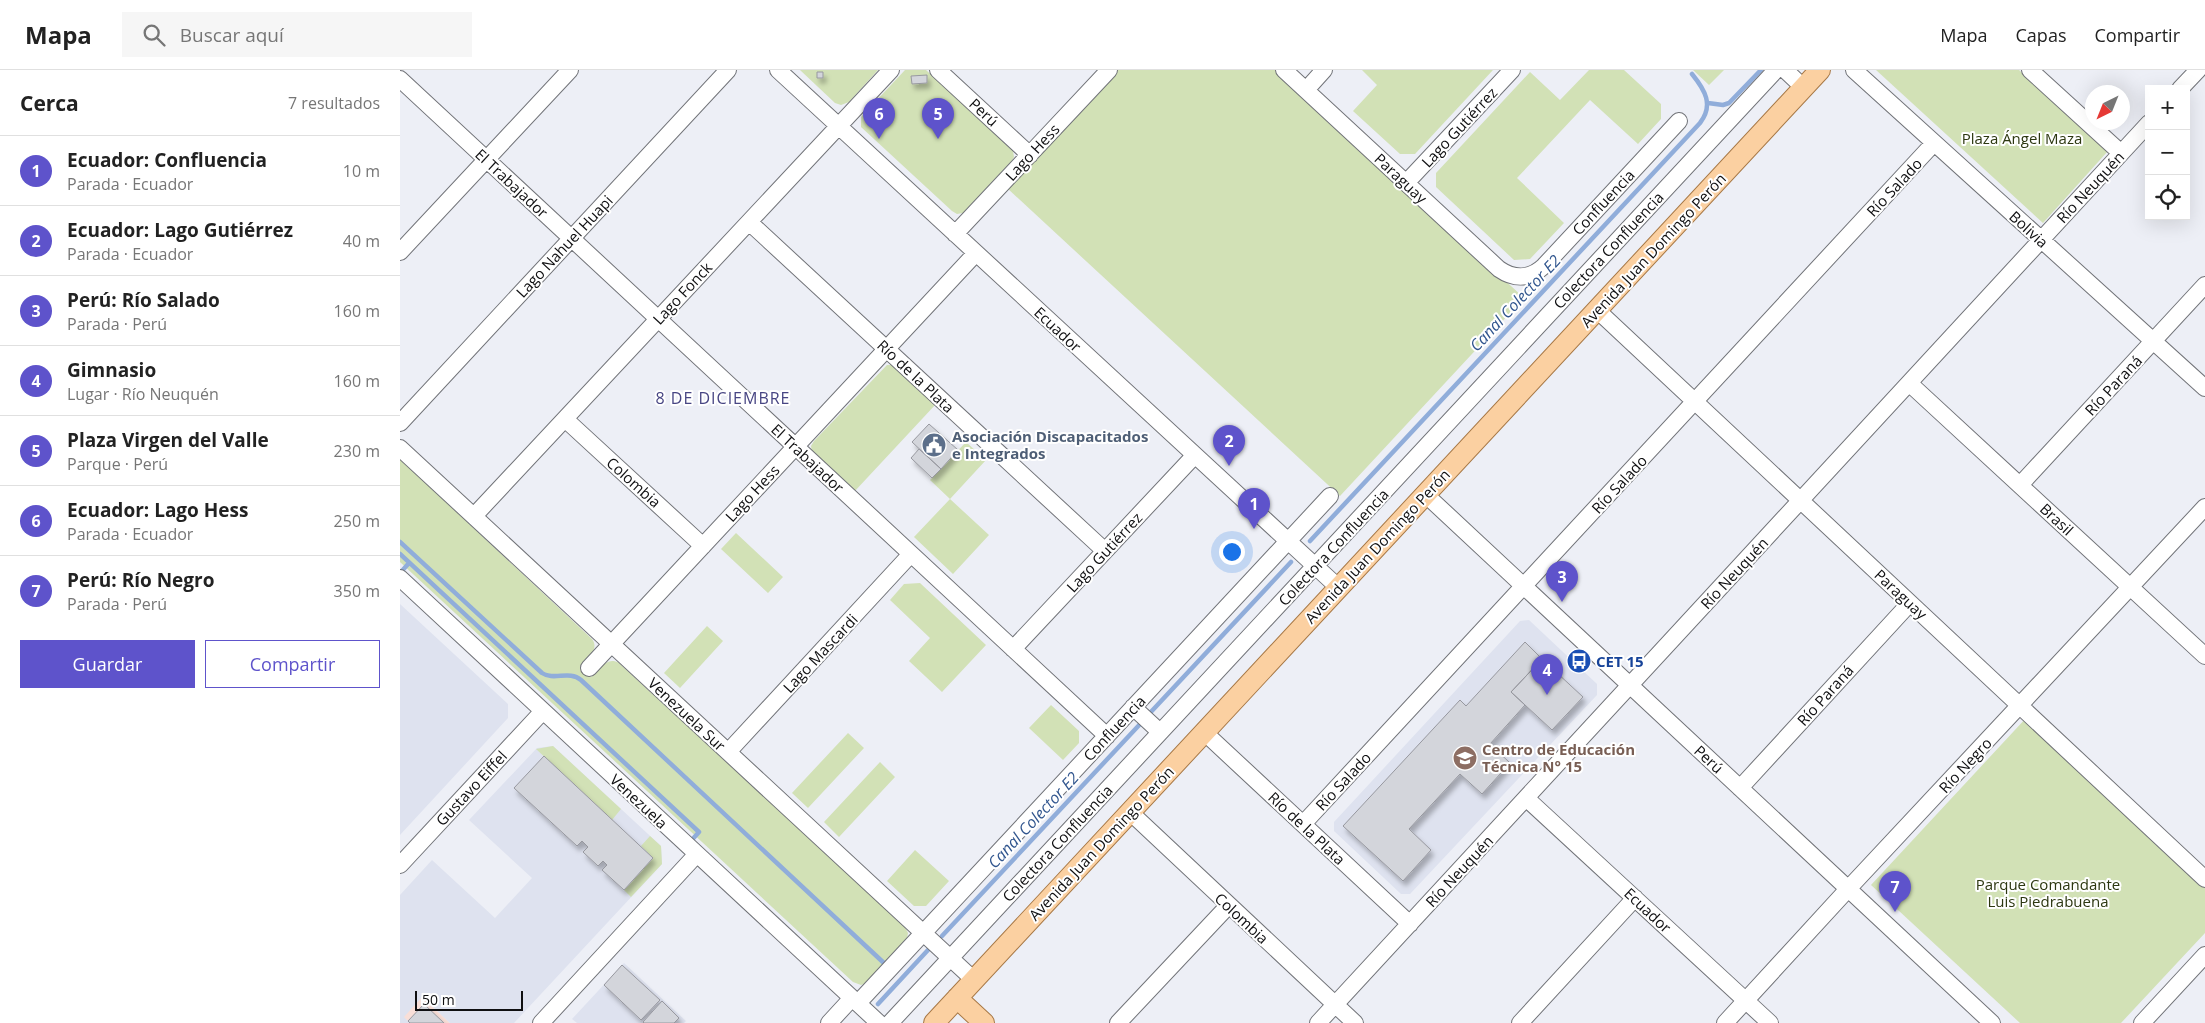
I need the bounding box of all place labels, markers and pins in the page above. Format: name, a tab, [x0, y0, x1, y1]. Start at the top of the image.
pin: 6	[863, 98, 895, 139]
pin: 5	[922, 98, 954, 139]
pin: 2	[1213, 425, 1245, 466]
place label: Asociación Discapacitados e Integrados	[952, 426, 1148, 463]
public building icon: Asociación Discapacitados e Integrados	[921, 432, 947, 458]
pin: 1	[1238, 488, 1270, 529]
pin: 3	[1546, 561, 1578, 602]
bus stop icon: CET 15	[1566, 648, 1592, 674]
place label: CET 15	[1596, 651, 1644, 671]
pin: 4	[1531, 654, 1563, 695]
place label: Centro de Educación Técnica N° 15	[1482, 739, 1635, 776]
school or university icon: Centro de Educación Técnica N° 15	[1452, 745, 1478, 771]
pin: 7	[1879, 871, 1911, 912]

